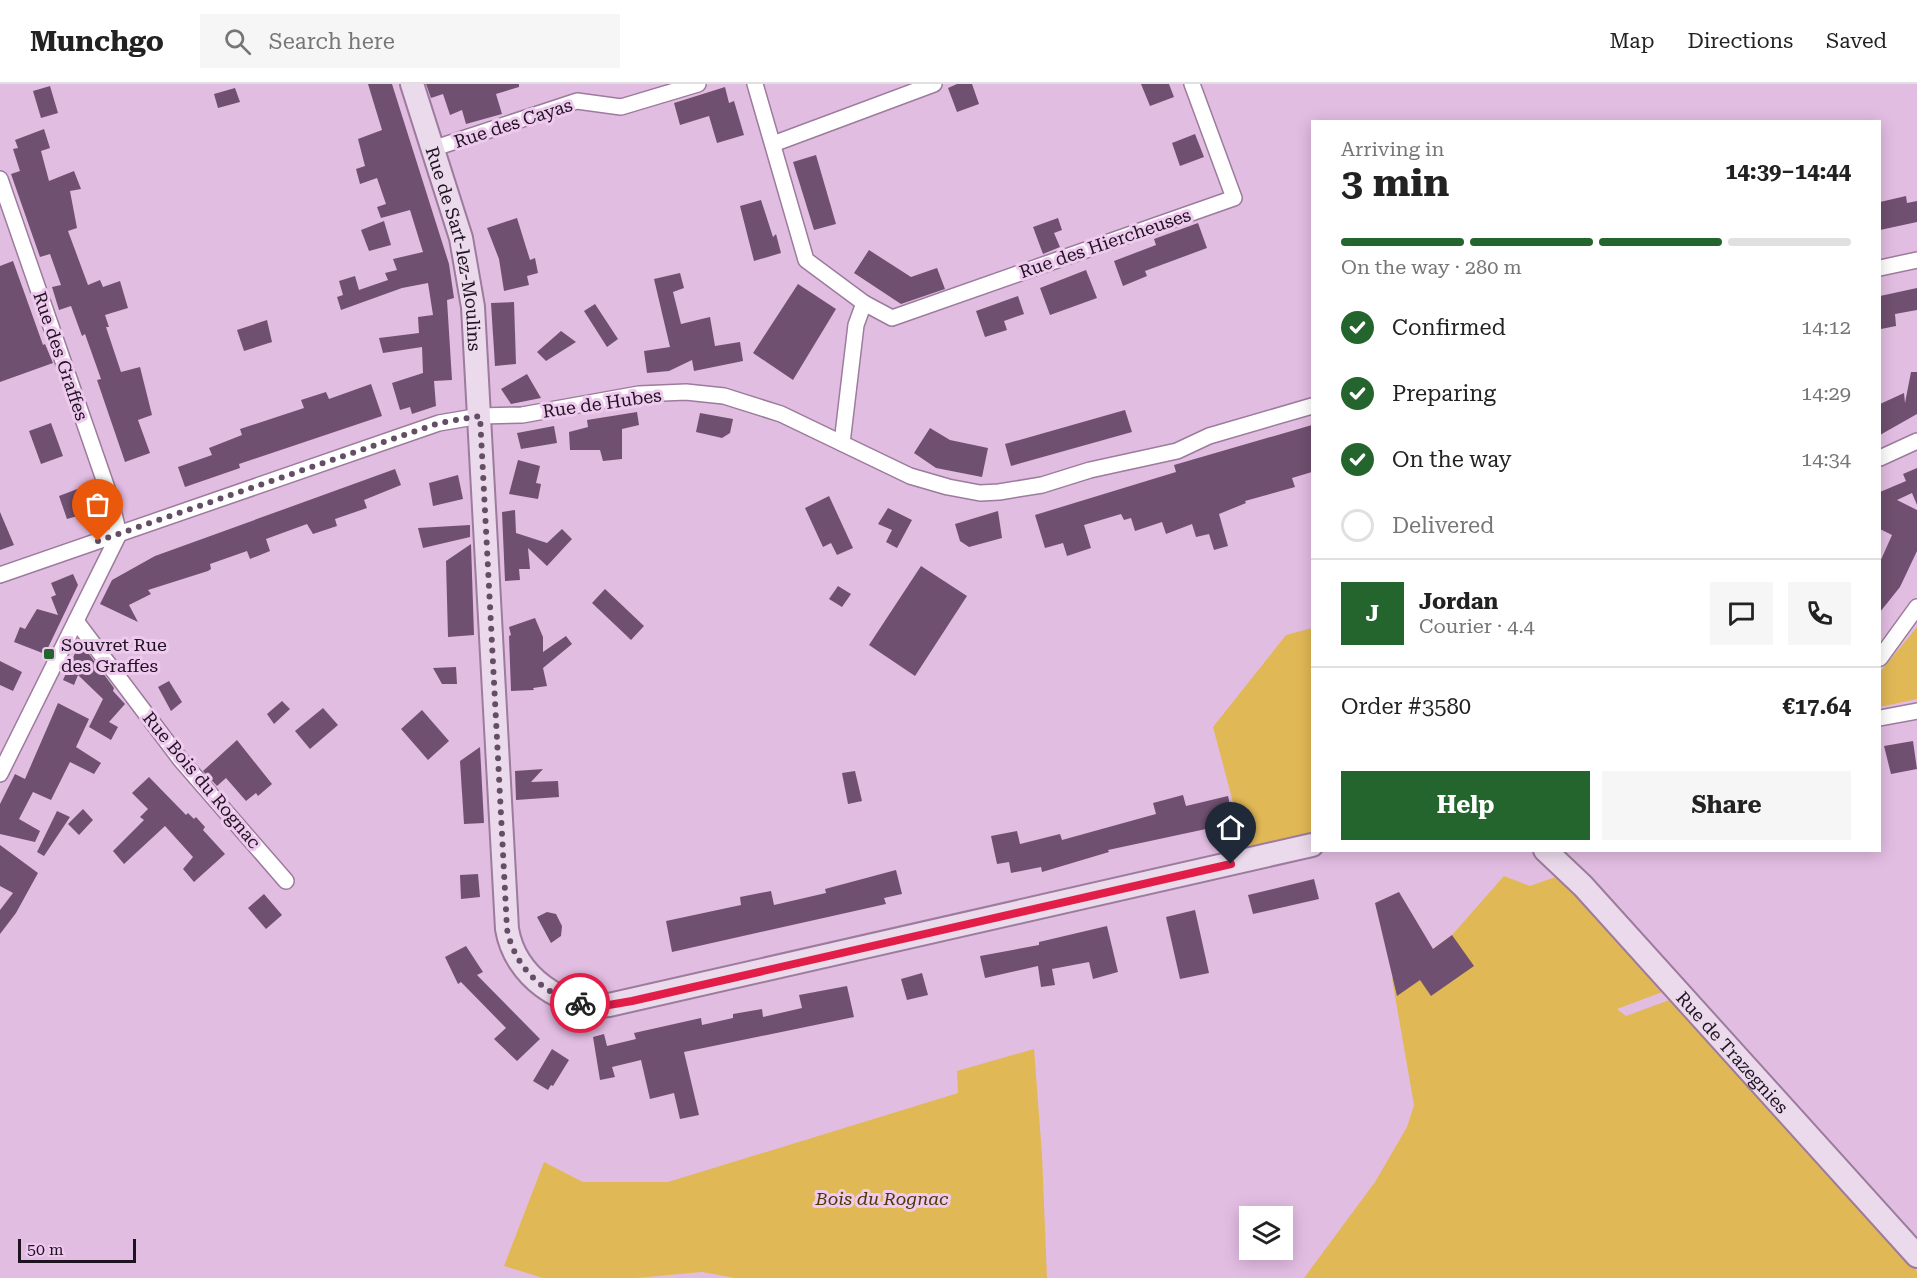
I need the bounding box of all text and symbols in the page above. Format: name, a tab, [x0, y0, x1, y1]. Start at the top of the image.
search box	[200, 14, 620, 68]
text: Munchgo	[30, 25, 164, 58]
icon: search	[221, 25, 254, 58]
text: Search here	[269, 29, 395, 54]
text: Map	[1610, 29, 1654, 53]
text: Directions	[1687, 29, 1793, 53]
text: Saved	[1826, 29, 1887, 53]
street label: Rue des Cayas	[451, 94, 575, 152]
text: Arriving in	[1341, 137, 1444, 161]
street label: Rue de Sart-lez-Moulins	[422, 144, 486, 352]
text: 14:39–14:44	[1725, 159, 1851, 184]
text: 3 min	[1341, 160, 1449, 206]
street label: Rue des Hiercheuses	[1017, 204, 1193, 282]
text: On the way · 280 m	[1341, 255, 1522, 279]
street label: Rue des Graffes	[29, 289, 93, 423]
icon: check	[1341, 311, 1374, 344]
text: Confirmed	[1392, 315, 1506, 340]
text: 14:12	[1801, 315, 1851, 339]
icon: check	[1341, 377, 1374, 410]
text: Preparing	[1392, 381, 1496, 406]
text: 14:29	[1801, 381, 1851, 405]
street label: Rue de Hubes	[541, 384, 663, 422]
icon: check	[1341, 443, 1374, 476]
text: On the way	[1392, 447, 1512, 472]
text: 14:34	[1801, 447, 1851, 471]
pin	[72, 479, 123, 541]
icon: bag	[81, 488, 114, 521]
text: Delivered	[1392, 513, 1494, 538]
button: chat	[1710, 582, 1773, 645]
button: phone	[1788, 582, 1851, 645]
text: Jordan	[1419, 589, 1498, 614]
text: J	[1366, 601, 1379, 626]
text: Courier · 4.4	[1419, 614, 1535, 638]
place label: Souvret Rue des Graffes	[61, 634, 167, 676]
marker: Souvret Rue des Graffes	[42, 647, 56, 661]
text: Order #3580	[1341, 694, 1471, 719]
text: €17.64	[1782, 694, 1851, 719]
street label: Rue Bois du Rognac	[139, 707, 265, 853]
button: Help	[1341, 771, 1590, 840]
button: Share	[1602, 771, 1851, 840]
pin	[1205, 802, 1256, 864]
icon: home	[1214, 811, 1247, 844]
courier	[550, 973, 610, 1033]
icon: bike	[564, 987, 597, 1020]
street label: Rue de Trazegnies	[1672, 987, 1793, 1117]
park label: Bois du Rognac	[815, 1188, 949, 1209]
map controls	[1239, 1206, 1293, 1260]
button: layers	[1239, 1206, 1293, 1260]
scale bar	[18, 1236, 136, 1264]
text: 50 m	[27, 1240, 64, 1259]

